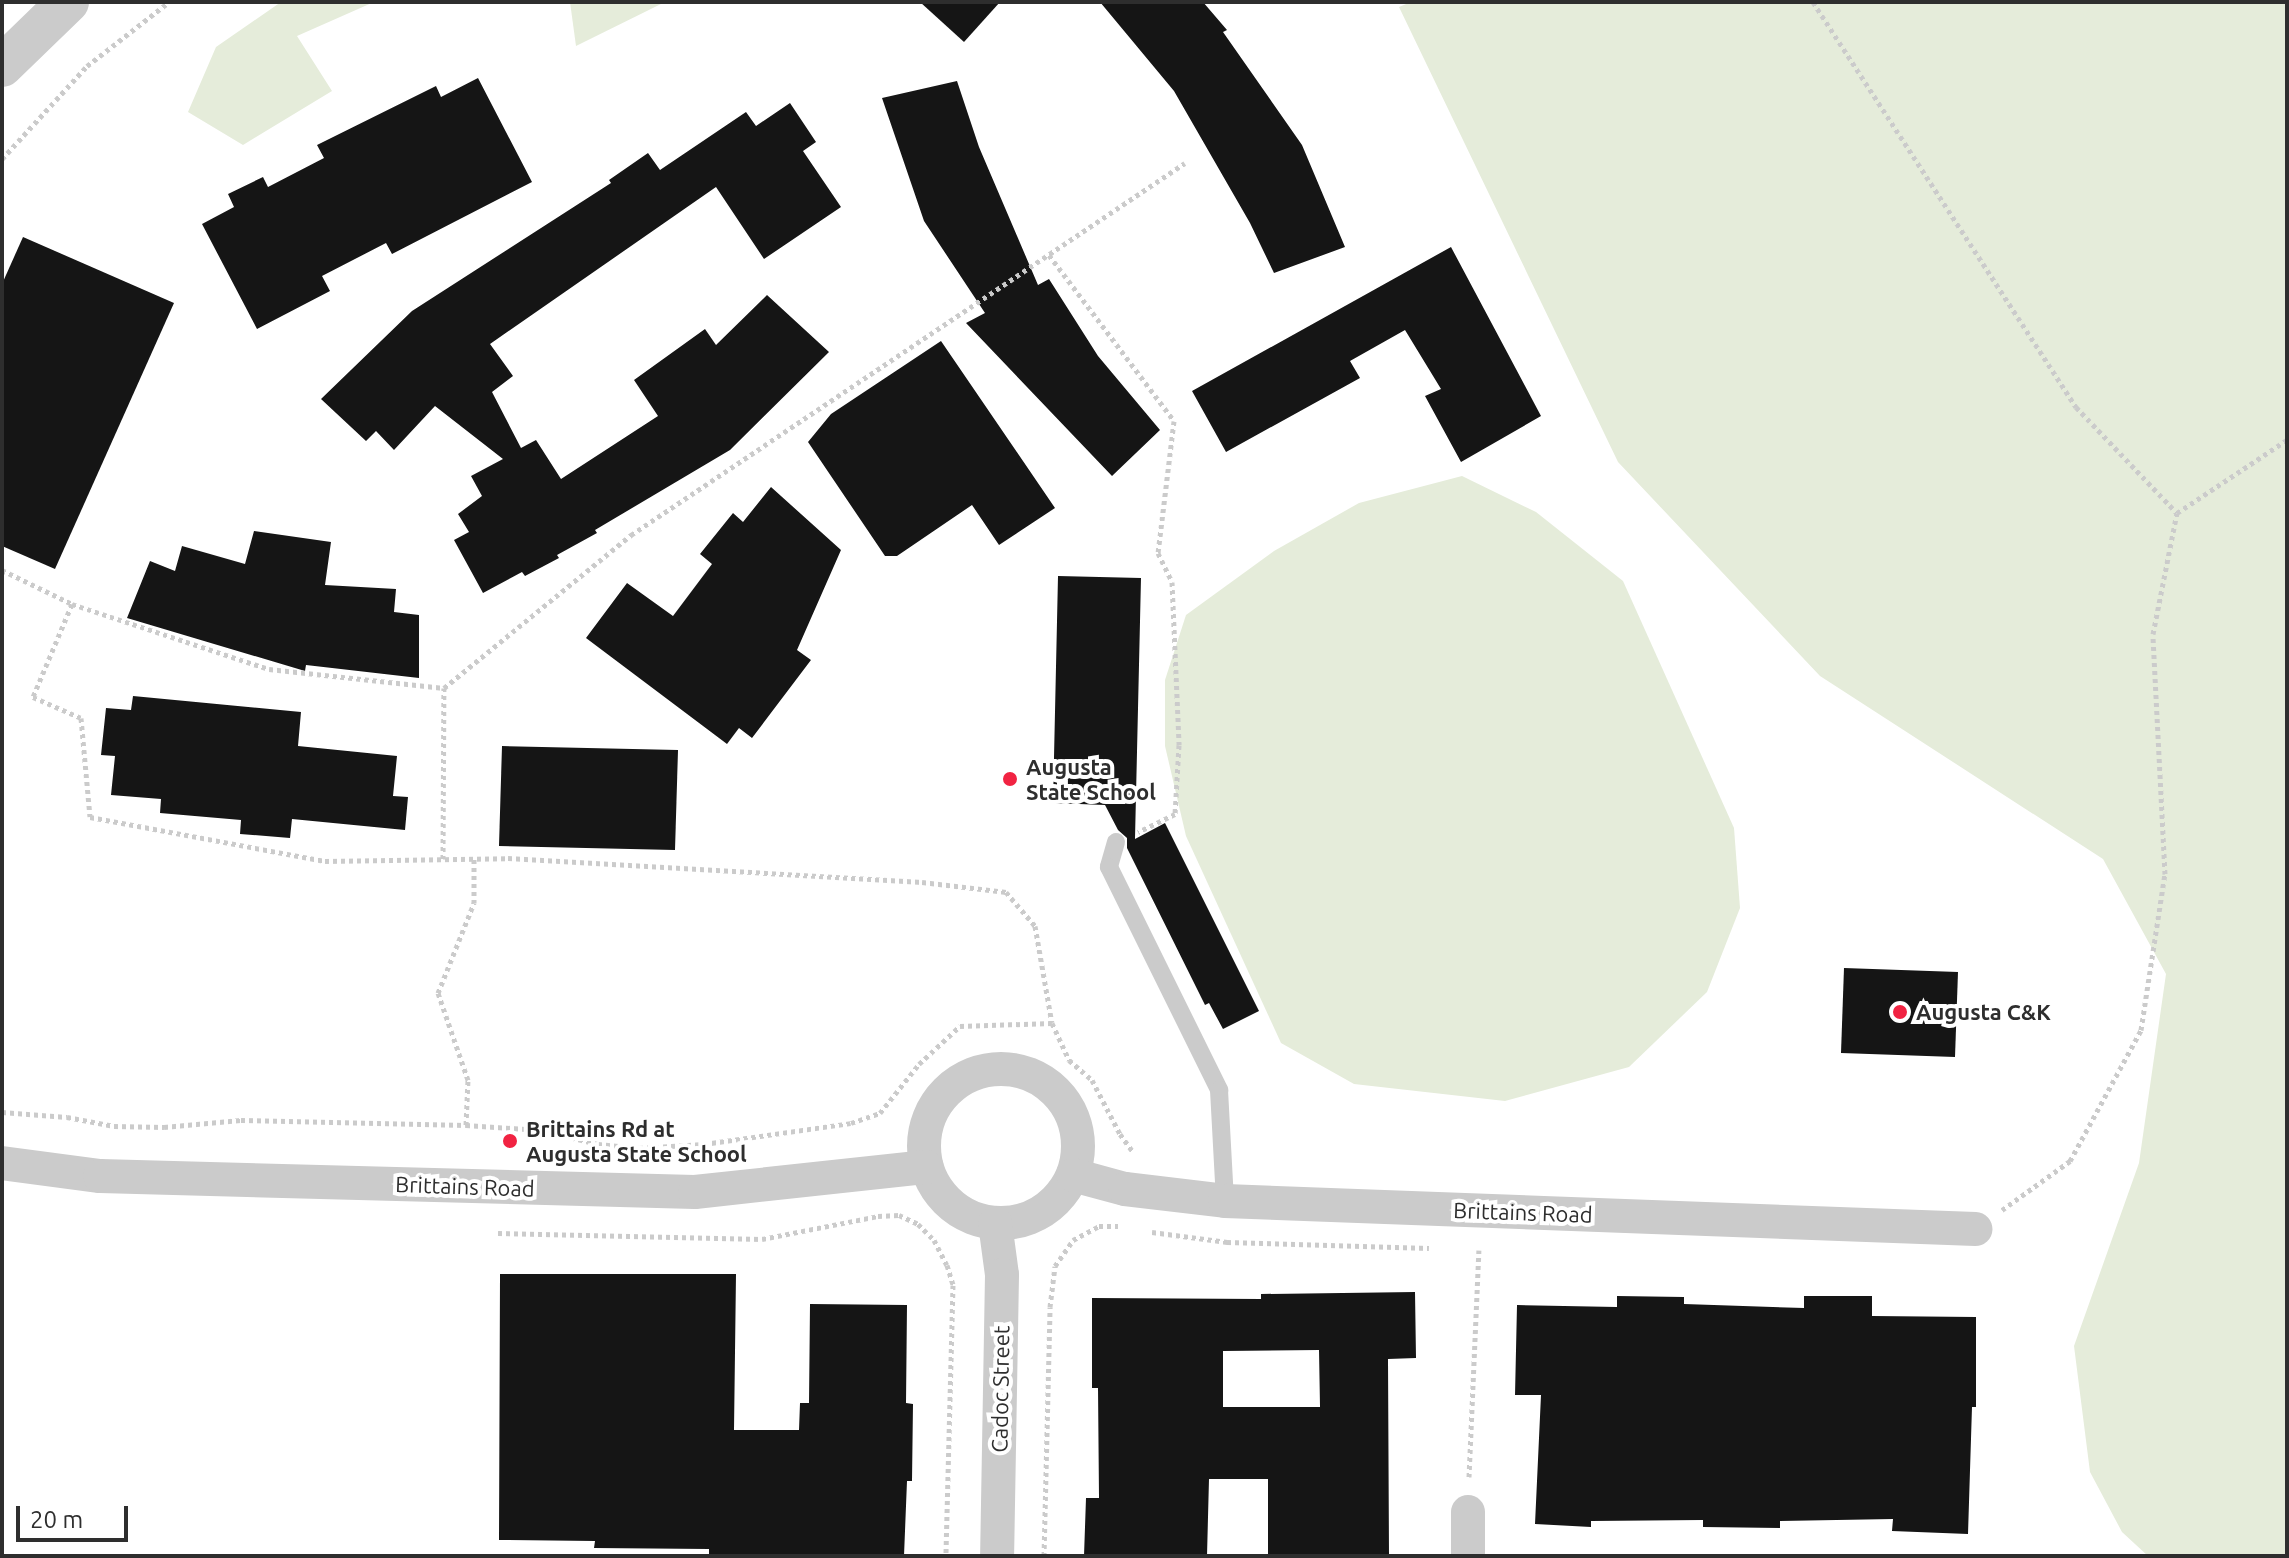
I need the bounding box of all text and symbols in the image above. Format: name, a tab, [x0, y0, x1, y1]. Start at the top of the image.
place label: Augusta State School	[1026, 753, 1156, 804]
marker: Augusta State School	[1001, 770, 1019, 788]
place label: Augusta C&K	[1916, 999, 2051, 1025]
marker: Augusta C&K	[1891, 1003, 1909, 1021]
place label: Brittains Rd at Augusta State School	[526, 1115, 747, 1166]
marker: Brittains Rd at Augusta State School	[501, 1132, 519, 1150]
street label: Brittains Road	[395, 1170, 535, 1202]
street label: Brittains Road	[1453, 1196, 1593, 1228]
street label: Cadoc Street	[986, 1325, 1014, 1453]
scale bar	[20, 1490, 132, 1540]
text: 20 m	[30, 1506, 83, 1533]

